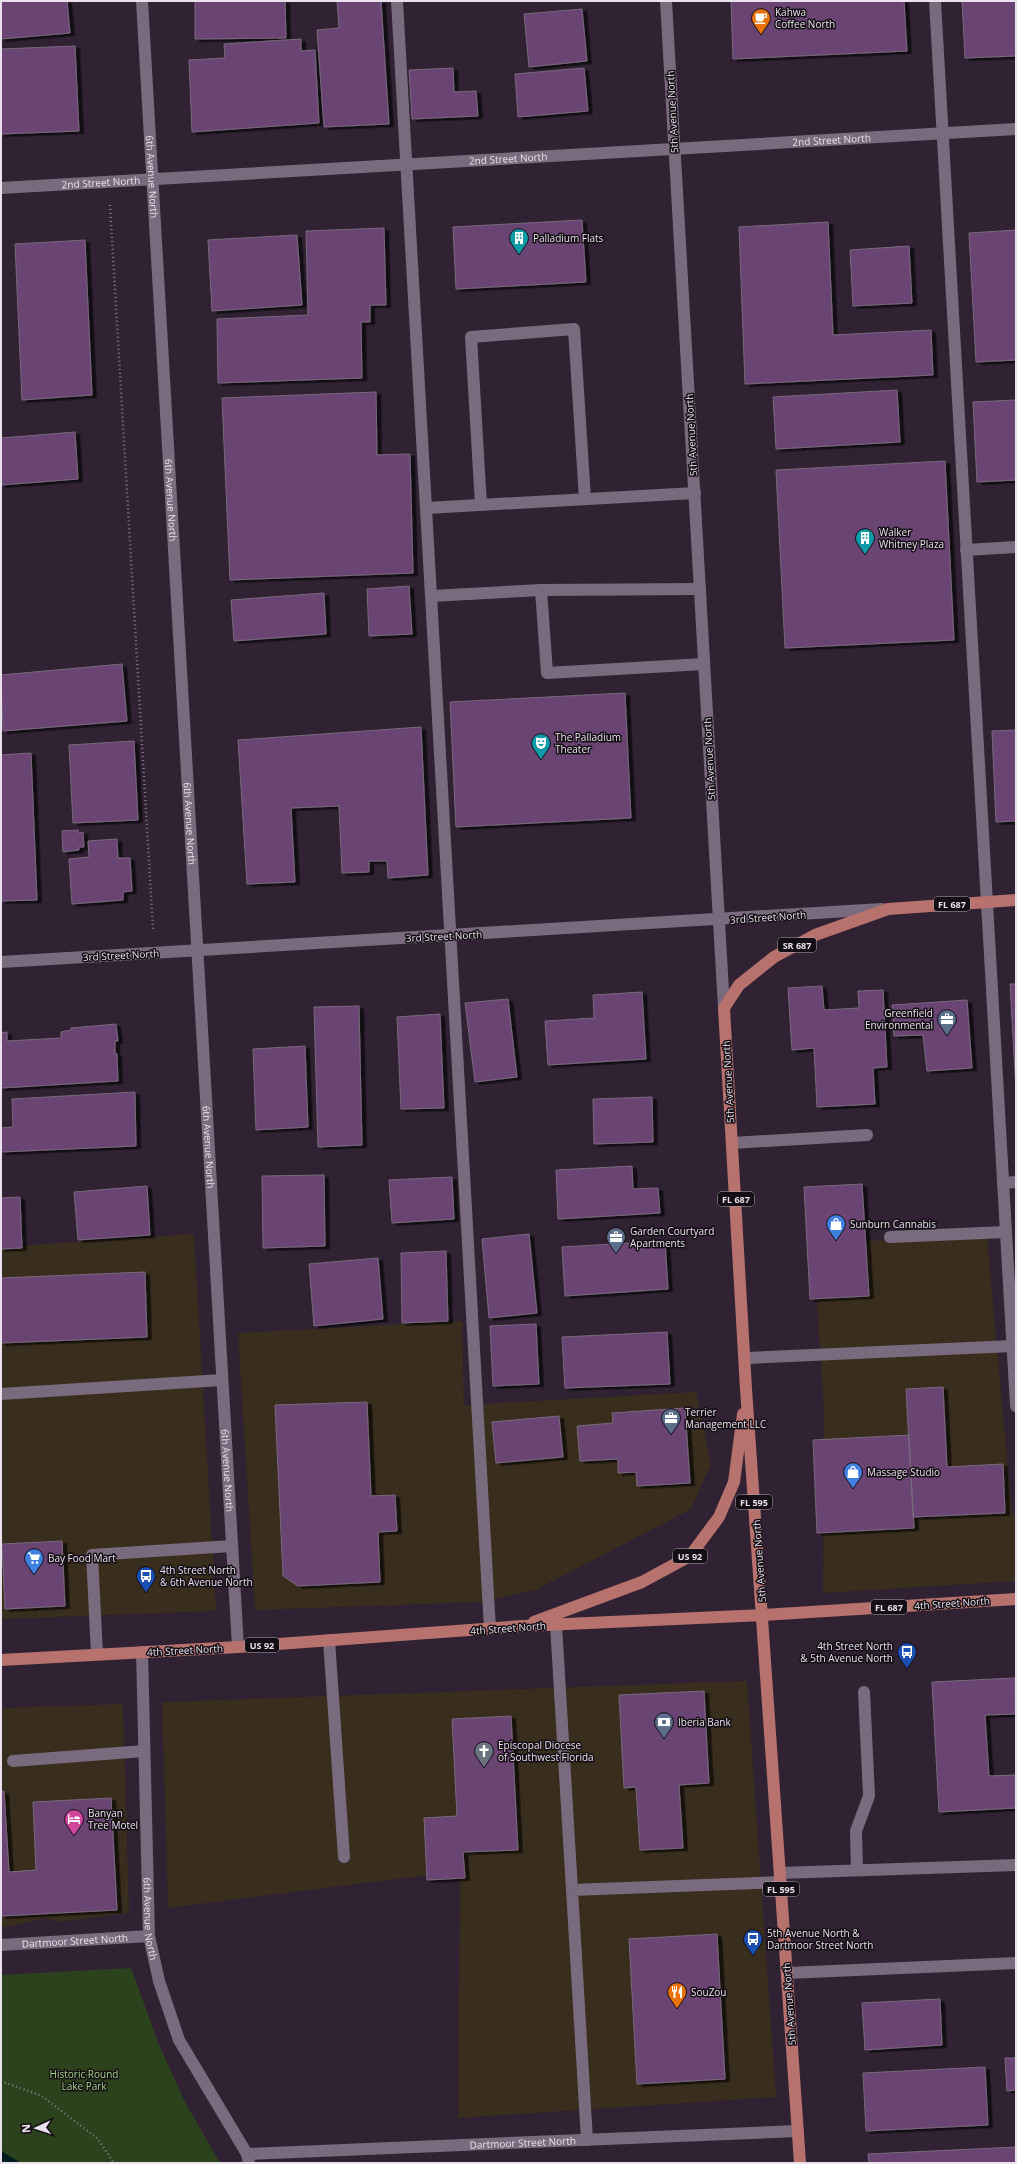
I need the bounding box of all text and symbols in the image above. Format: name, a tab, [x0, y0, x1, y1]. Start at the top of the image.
place label: Kahwa Coffee North	[775, 5, 835, 31]
cafe icon: Kahwa Coffee North	[750, 7, 772, 35]
street label: 5th Avenue North	[663, 70, 681, 154]
street label: 2nd Street North	[792, 130, 871, 149]
street label: 6th Avenue North	[143, 135, 162, 218]
street label: 2nd Street North	[469, 149, 548, 168]
street label: 2nd Street North	[61, 173, 140, 191]
building icon: Palladium Flats	[508, 227, 530, 255]
place label: Palladium Flats	[533, 231, 604, 245]
street label: 5th Avenue North	[682, 393, 700, 477]
street label: 6th Avenue North	[162, 458, 181, 542]
place label: Walker Whitney Plaza	[879, 525, 944, 551]
building icon: Walker Whitney Plaza	[854, 527, 876, 555]
street label: 5th Avenue North	[700, 717, 718, 801]
place label: The Palladium Theater	[555, 730, 621, 756]
theatre icon: The Palladium Theater	[530, 732, 552, 760]
street label: 6th Avenue North	[181, 782, 199, 865]
road number: FL 687	[934, 897, 970, 911]
street label: 3rd Street North	[729, 907, 807, 927]
street label: 3rd Street North	[405, 927, 483, 945]
road number: SR 687	[778, 938, 816, 952]
street label: 3rd Street North	[82, 946, 160, 964]
place label: Greenfield Environmental	[865, 1006, 933, 1032]
office icon: Greenfield Environmental	[936, 1008, 958, 1036]
street label: 5th Avenue North	[719, 1040, 737, 1124]
street label: 6th Avenue North	[199, 1105, 218, 1189]
road number: FL 687	[718, 1192, 754, 1206]
shop icon: Sunburn Cannabis	[825, 1213, 847, 1241]
place label: Sunburn Cannabis	[850, 1217, 936, 1231]
place label: Garden Courtyard Apartments	[630, 1224, 714, 1250]
office icon: Garden Courtyard Apartments	[605, 1226, 627, 1254]
place label: Terrier Management LLC	[685, 1405, 766, 1431]
office icon: Terrier Management LLC	[660, 1407, 682, 1435]
street label: 6th Avenue North	[218, 1429, 237, 1512]
shop icon: Massage Studio	[842, 1461, 864, 1489]
place label: Massage Studio	[867, 1465, 940, 1479]
road number: FL 595	[736, 1495, 772, 1509]
street label: 5th Avenue North	[749, 1519, 769, 1603]
supermarket icon: Bay Food Mart	[23, 1547, 45, 1575]
road number: US 92	[673, 1549, 707, 1563]
place label: Bay Food Mart	[48, 1551, 116, 1565]
place label: 4th Street North & 6th Avenue North	[160, 1563, 253, 1589]
bus stop icon: 4th Street North & 6th Avenue North	[135, 1565, 157, 1593]
street label: 4th Street North	[914, 1593, 990, 1613]
road number: FL 687	[871, 1600, 907, 1614]
street label: 4th Street North	[470, 1618, 546, 1638]
road number: US 92	[245, 1638, 279, 1652]
place label: 4th Street North & 5th Avenue North	[800, 1639, 893, 1665]
street label: 4th Street North	[147, 1641, 223, 1659]
bus stop icon: 4th Street North & 5th Avenue North	[896, 1641, 918, 1669]
bank icon: Iberia Bank	[653, 1711, 675, 1739]
place label: Iberia Bank	[678, 1715, 731, 1729]
place label: Episcopal Diocese of Southwest Florida	[498, 1738, 594, 1764]
church icon: Episcopal Diocese of Southwest Florida	[473, 1740, 495, 1768]
place label: Banyan Tree Motel	[88, 1806, 138, 1832]
hotel icon: Banyan Tree Motel	[63, 1808, 85, 1836]
street label: 6th Avenue North	[141, 1877, 161, 1961]
road number: FL 595	[763, 1882, 799, 1896]
place label: 5th Avenue North & Dartmoor Street North	[767, 1926, 873, 1952]
bus stop icon: 5th Avenue North & Dartmoor Street North	[742, 1928, 764, 1956]
street label: Dartmoor Street North	[21, 1930, 128, 1951]
street label: 5th Avenue North	[779, 1962, 799, 2046]
restaurant icon: SouZou	[666, 1981, 688, 2009]
place label: SouZou	[691, 1985, 727, 1999]
park label: Historic Round Lake Park	[50, 2067, 118, 2093]
north arrow	[16, 2108, 56, 2148]
text: N	[18, 2124, 33, 2133]
street label: Dartmoor Street North	[469, 2133, 576, 2152]

